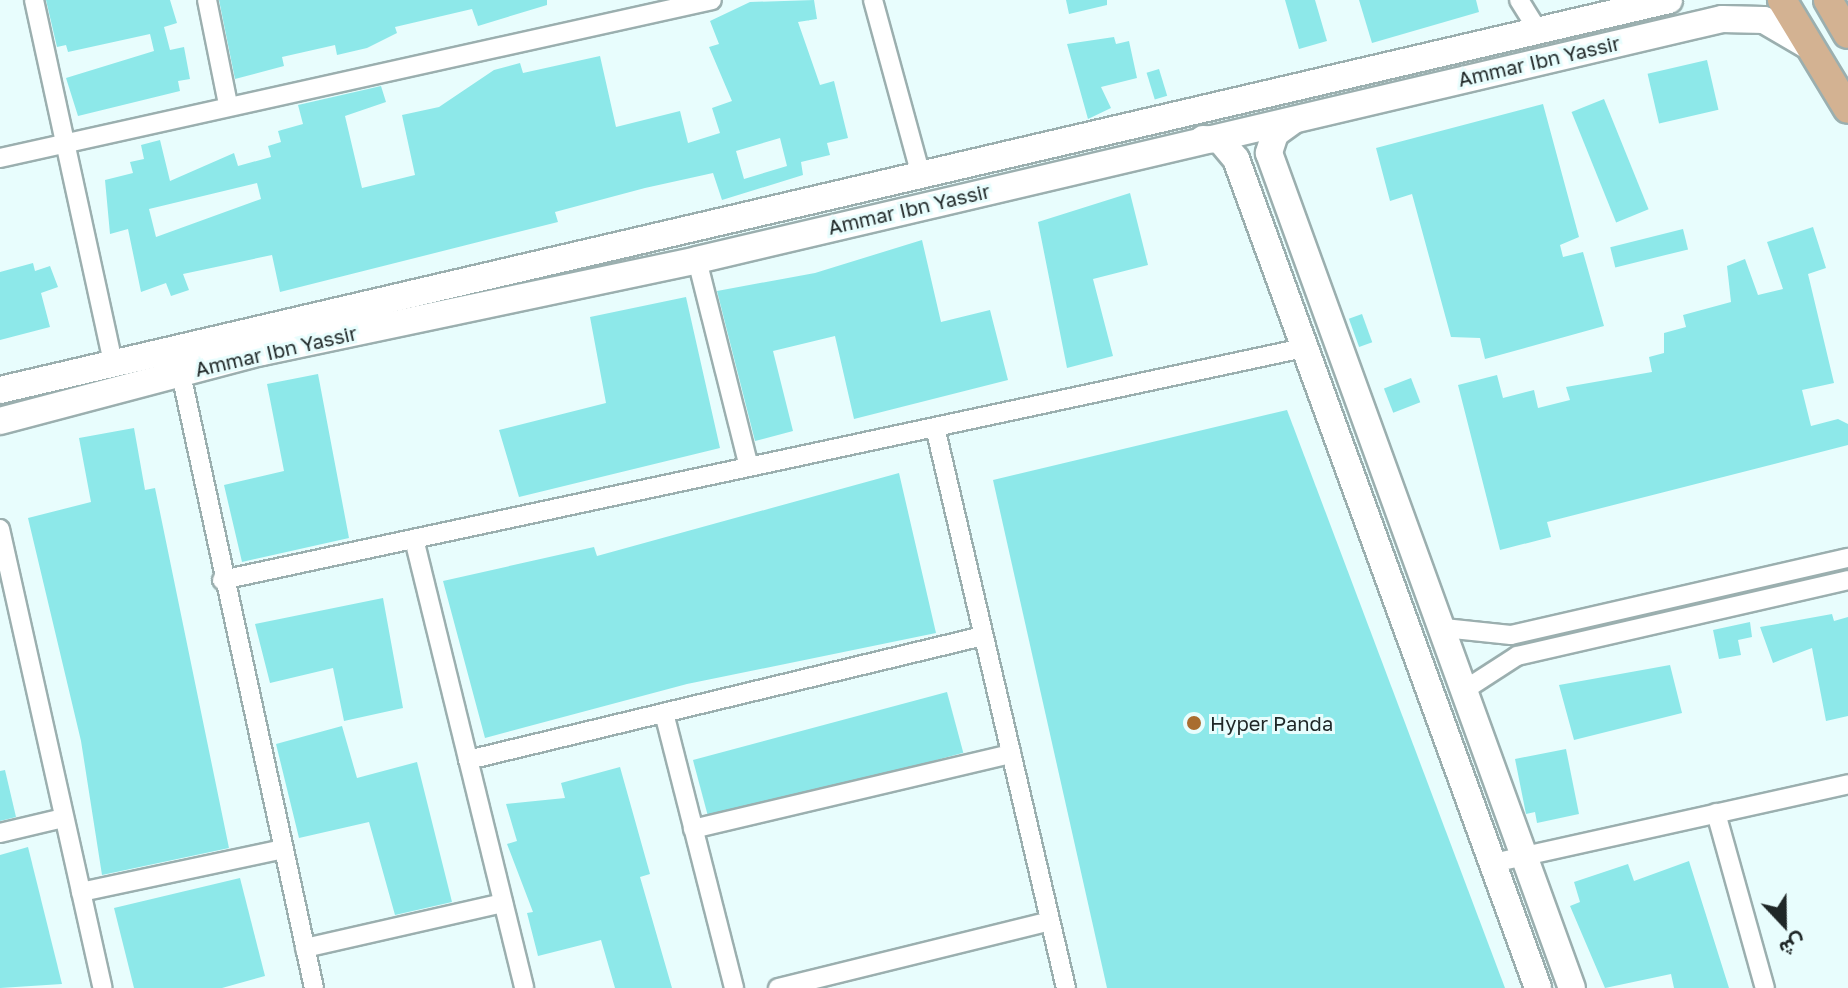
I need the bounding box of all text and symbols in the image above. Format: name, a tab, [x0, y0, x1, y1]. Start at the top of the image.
street label: Ammar Ibn Yassir	[1456, 31, 1622, 91]
street label: Ammar Ibn Yassir	[826, 179, 992, 239]
street label: Ammar Ibn Yassir	[193, 321, 359, 381]
place label: Hyper Panda	[1210, 711, 1333, 735]
marker: Hyper Panda	[1185, 714, 1203, 732]
north arrow	[1744, 884, 1824, 964]
text: ش	[1776, 929, 1810, 964]

